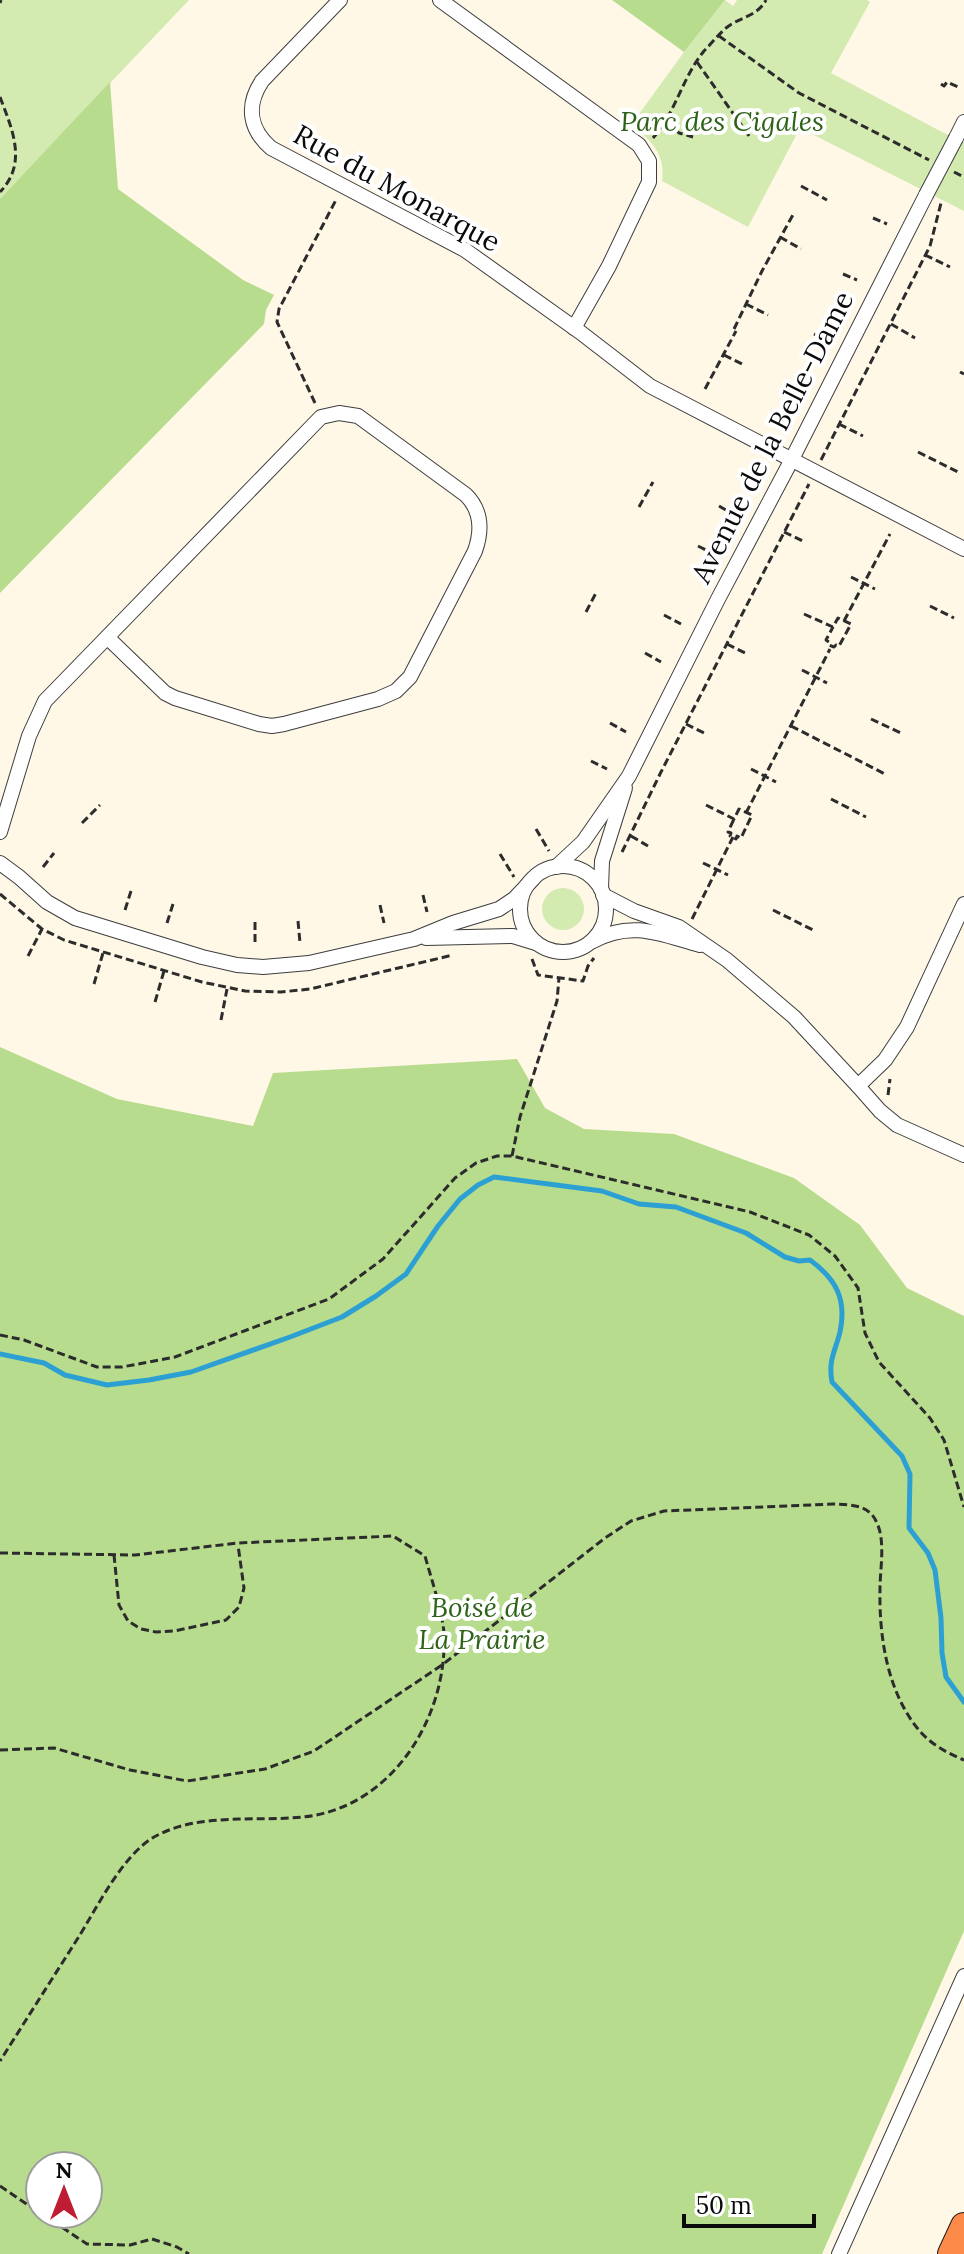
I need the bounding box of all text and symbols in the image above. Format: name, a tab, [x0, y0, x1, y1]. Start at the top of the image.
park label: Parc des Cigales	[620, 103, 824, 139]
street label: Rue du Monarque	[287, 116, 507, 260]
street label: Avenue de la Belle-Dame	[682, 285, 861, 590]
park label: Boisé de La Prairie	[418, 1589, 546, 1657]
north arrow	[24, 2150, 104, 2230]
text: N	[55, 2156, 73, 2184]
scale bar	[684, 2178, 814, 2228]
text: 50 m	[696, 2190, 752, 2221]

